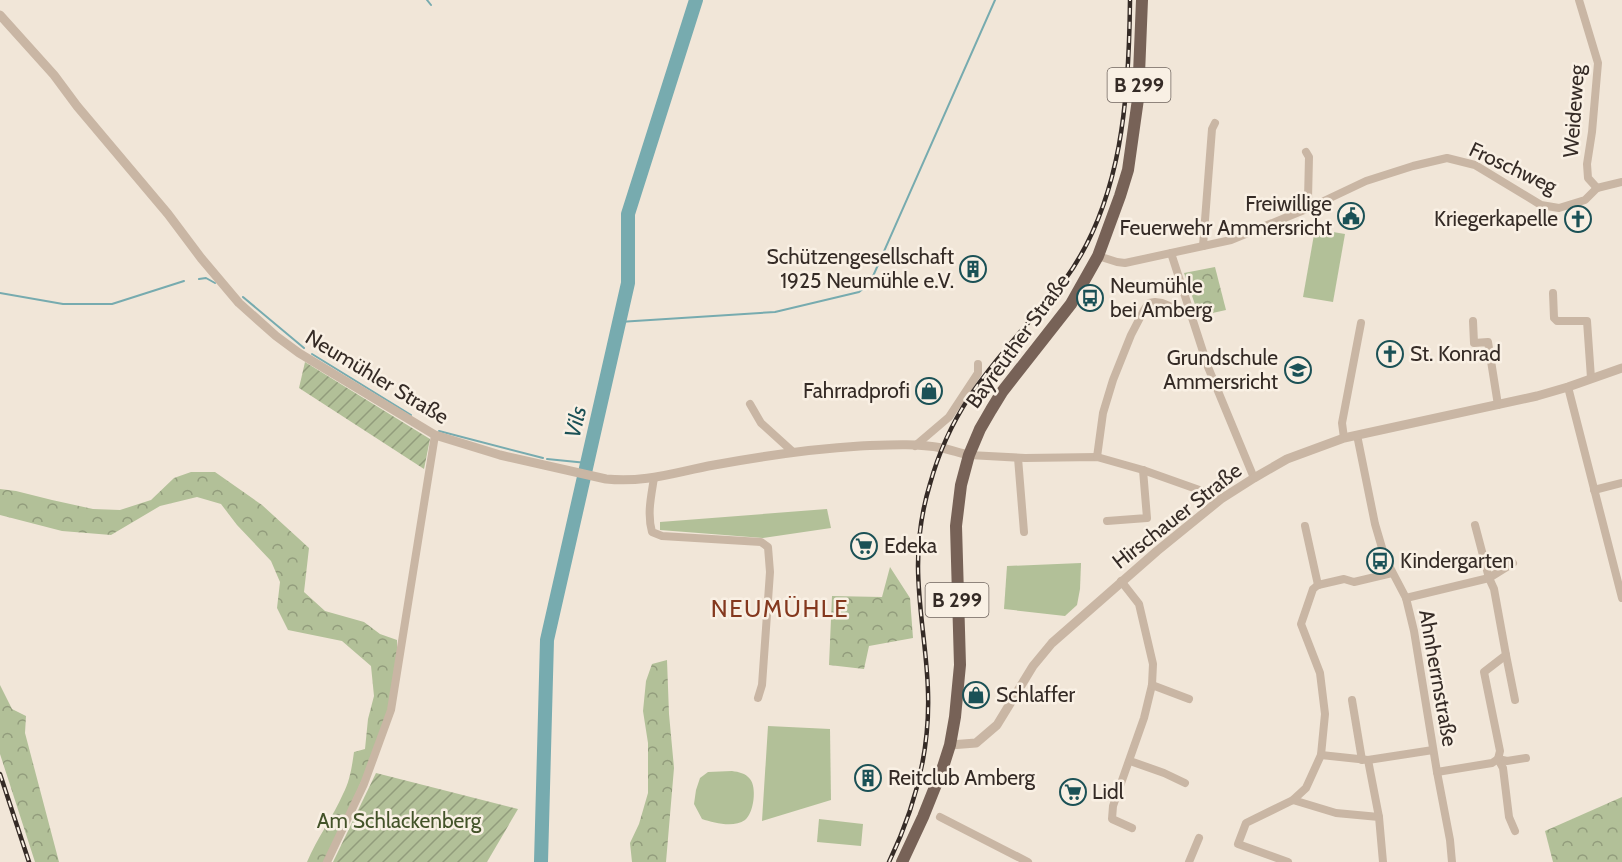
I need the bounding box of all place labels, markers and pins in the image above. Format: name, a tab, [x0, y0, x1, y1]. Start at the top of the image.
place label: Freiwillige Feuerwehr Ammersricht	[1119, 191, 1332, 240]
public building icon: Freiwillige Feuerwehr Ammersricht	[1336, 201, 1366, 231]
church icon: Kriegerkapelle	[1563, 204, 1593, 234]
place label: Kriegerkapelle	[1434, 206, 1558, 231]
place label: Schützengesellschaft 1925 Neumühle e.V.	[766, 244, 954, 293]
building icon: Schützengesellschaft 1925 Neumühle e.V.	[958, 254, 988, 284]
place label: Neumühle bei Amberg	[1110, 273, 1213, 322]
bus stop icon: Neumühle bei Amberg	[1075, 283, 1105, 313]
church icon: St. Konrad	[1375, 339, 1405, 369]
place label: St. Konrad	[1410, 341, 1501, 366]
place label: Grundschule Ammersricht	[1163, 345, 1278, 394]
school or university icon: Grundschule Ammersricht	[1283, 355, 1313, 385]
shop icon: Fahrradprofi	[914, 376, 944, 406]
place label: Fahrradprofi	[803, 378, 910, 403]
supermarket icon: Edeka	[849, 531, 879, 561]
place label: Edeka	[884, 533, 937, 558]
bus stop icon: Kindergarten	[1365, 546, 1395, 576]
place label: Kindergarten	[1400, 548, 1514, 573]
shop icon: Schlaffer	[961, 680, 991, 710]
place label: Schlaffer	[996, 682, 1076, 707]
building icon: Reitclub Amberg	[853, 763, 883, 793]
place label: Reitclub Amberg	[888, 765, 1036, 790]
supermarket icon: Lidl	[1058, 777, 1088, 807]
place label: Lidl	[1092, 779, 1124, 804]

